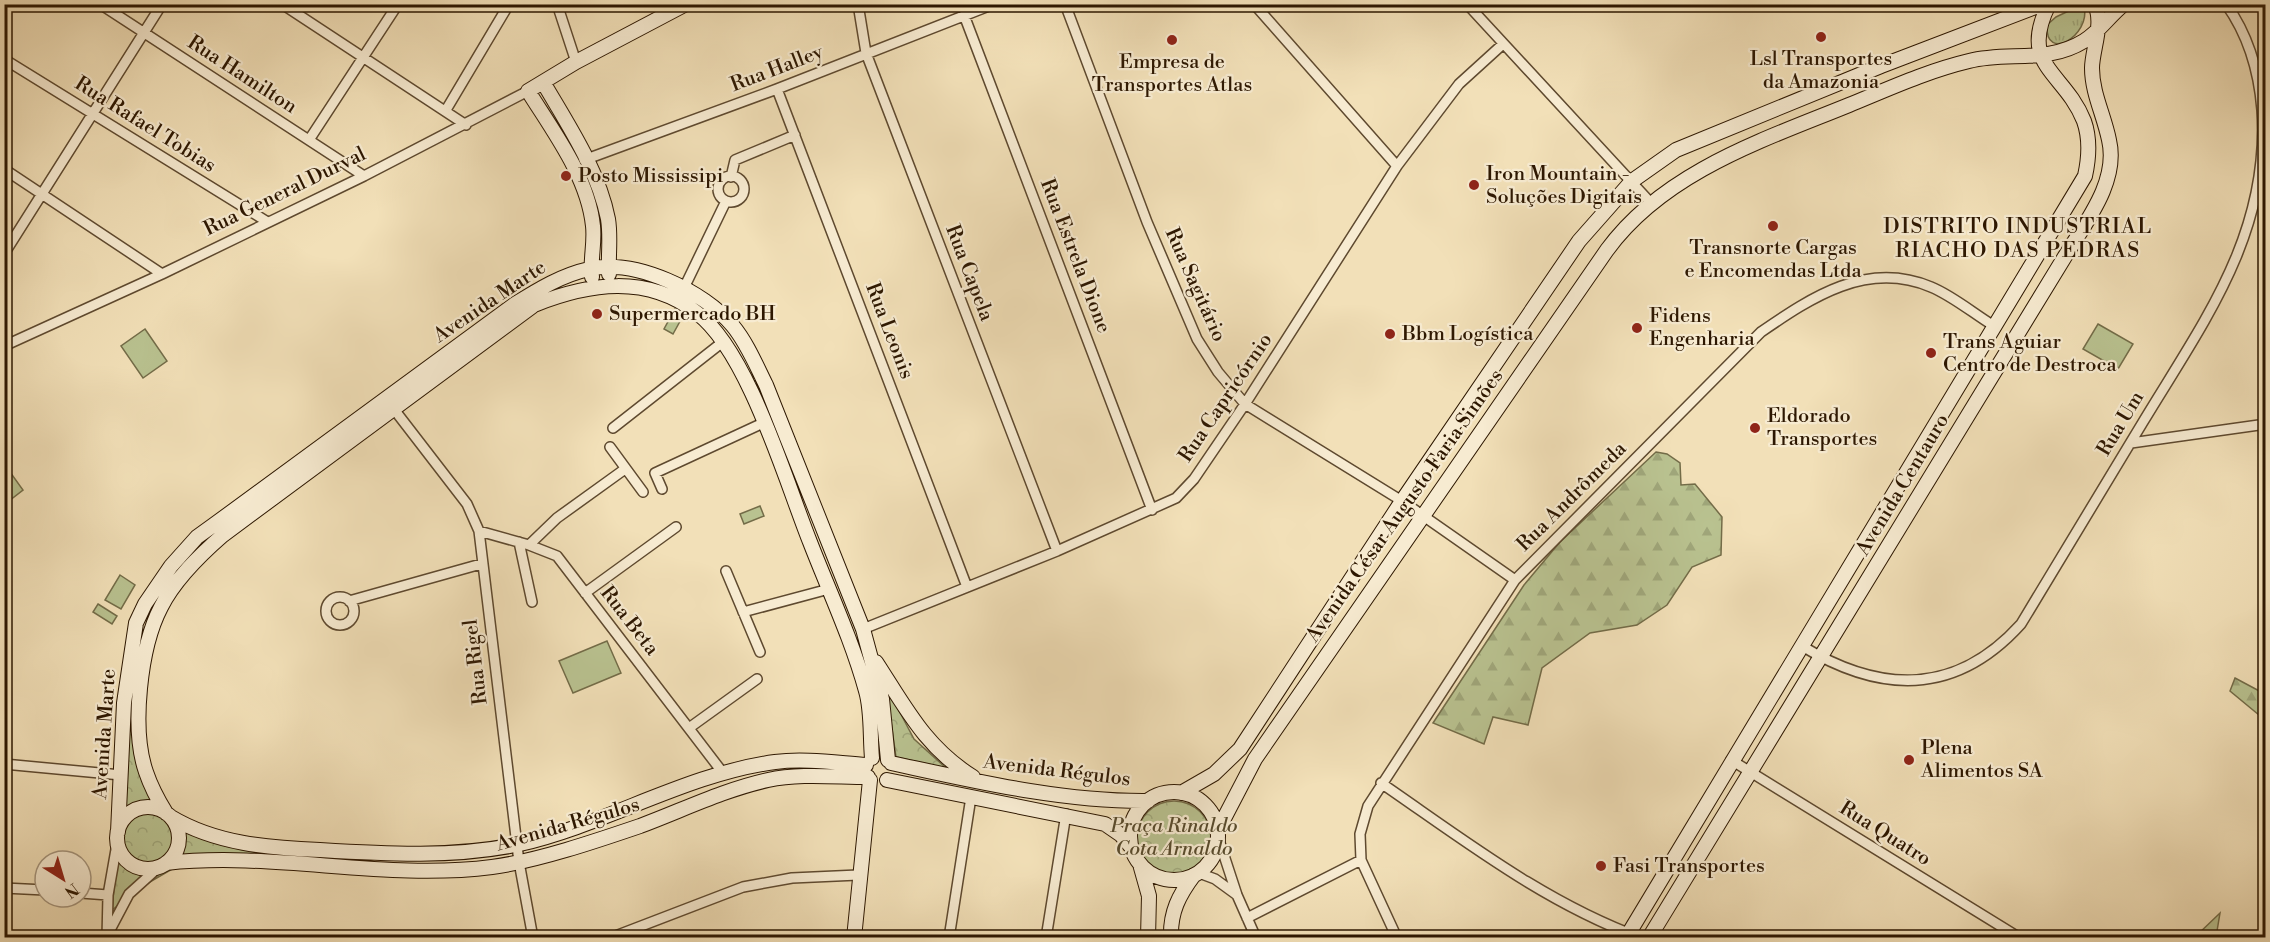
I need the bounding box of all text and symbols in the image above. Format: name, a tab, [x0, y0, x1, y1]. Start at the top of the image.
street label: Rua Hamilton	[183, 30, 302, 120]
marker: Lsl Transportes da Amazonia	[1814, 30, 1828, 44]
marker: Empresa de Transportes Atlas	[1165, 33, 1179, 47]
street label: Rua Halley	[727, 40, 827, 98]
place label: Lsl Transportes da Amazonia	[1750, 47, 1892, 95]
place label: Empresa de Transportes Atlas	[1092, 50, 1252, 98]
street label: Rua Rafael Tobias	[70, 72, 220, 178]
street label: Rua General Durval	[200, 142, 370, 242]
place label: Iron Mountain - Soluções Digitais	[1486, 162, 1642, 210]
place label: Posto Mississipi	[578, 164, 724, 189]
marker: Posto Mississipi	[559, 169, 573, 183]
street label: Rua Estrela Dione	[1034, 175, 1116, 337]
marker: Iron Mountain - Soluções Digitais	[1467, 178, 1481, 192]
district label: DISTRITO INDUSTRIAL RIACHO DAS PEDRAS	[1883, 214, 2153, 264]
marker: Transnorte Cargas e Encomendas Ltda	[1766, 219, 1780, 233]
street label: Rua Capela	[939, 221, 999, 325]
street label: Rua Sagitário	[1159, 224, 1231, 346]
place label: Transnorte Cargas e Encomendas Ltda	[1685, 236, 1862, 284]
street label: Avenida Marte	[428, 255, 551, 349]
street label: Rua Leonis	[859, 279, 919, 383]
place label: Supermercado BH	[609, 302, 776, 327]
place label: Fidens Engenharia	[1649, 304, 1756, 352]
marker: Supermercado BH	[590, 307, 604, 321]
marker: Fidens Engenharia	[1630, 321, 1644, 335]
place label: Bbm Logística	[1401, 322, 1534, 347]
marker: Bbm Logística	[1383, 327, 1397, 341]
street label: Rua Capricórnio	[1174, 329, 1278, 467]
place label: Trans Aguiar Centro de Destroca	[1943, 330, 2118, 378]
marker: Trans Aguiar Centro de Destroca	[1924, 346, 1938, 360]
street label: Avenida César Augusto Faria Simões	[1300, 365, 1509, 648]
street label: Rua Um	[2092, 387, 2150, 461]
place label: Eldorado Transportes	[1767, 404, 1877, 452]
street label: Avenida Centauro	[1850, 410, 1955, 561]
marker: Eldorado Transportes	[1748, 421, 1762, 435]
street label: Rua Andrômeda	[1512, 436, 1633, 557]
street label: Rua Beta	[594, 581, 664, 661]
street label: Rua Rigel	[458, 618, 494, 706]
street label: Avenida Marte	[88, 668, 122, 801]
place label: Plena Alimentos SA	[1920, 736, 2044, 784]
street label: Avenida Régulos	[981, 749, 1132, 792]
marker: Plena Alimentos SA	[1902, 753, 1916, 767]
street label: Avenida Régulos	[492, 793, 643, 858]
street label: Rua Quatro	[1835, 796, 1935, 872]
park label: Praça Rinaldo Cota Arnaldo	[1109, 814, 1238, 862]
north arrow	[33, 849, 93, 909]
place label: Fasi Transportes	[1613, 854, 1765, 879]
marker: Fasi Transportes	[1594, 859, 1608, 873]
text: N	[60, 878, 82, 902]

